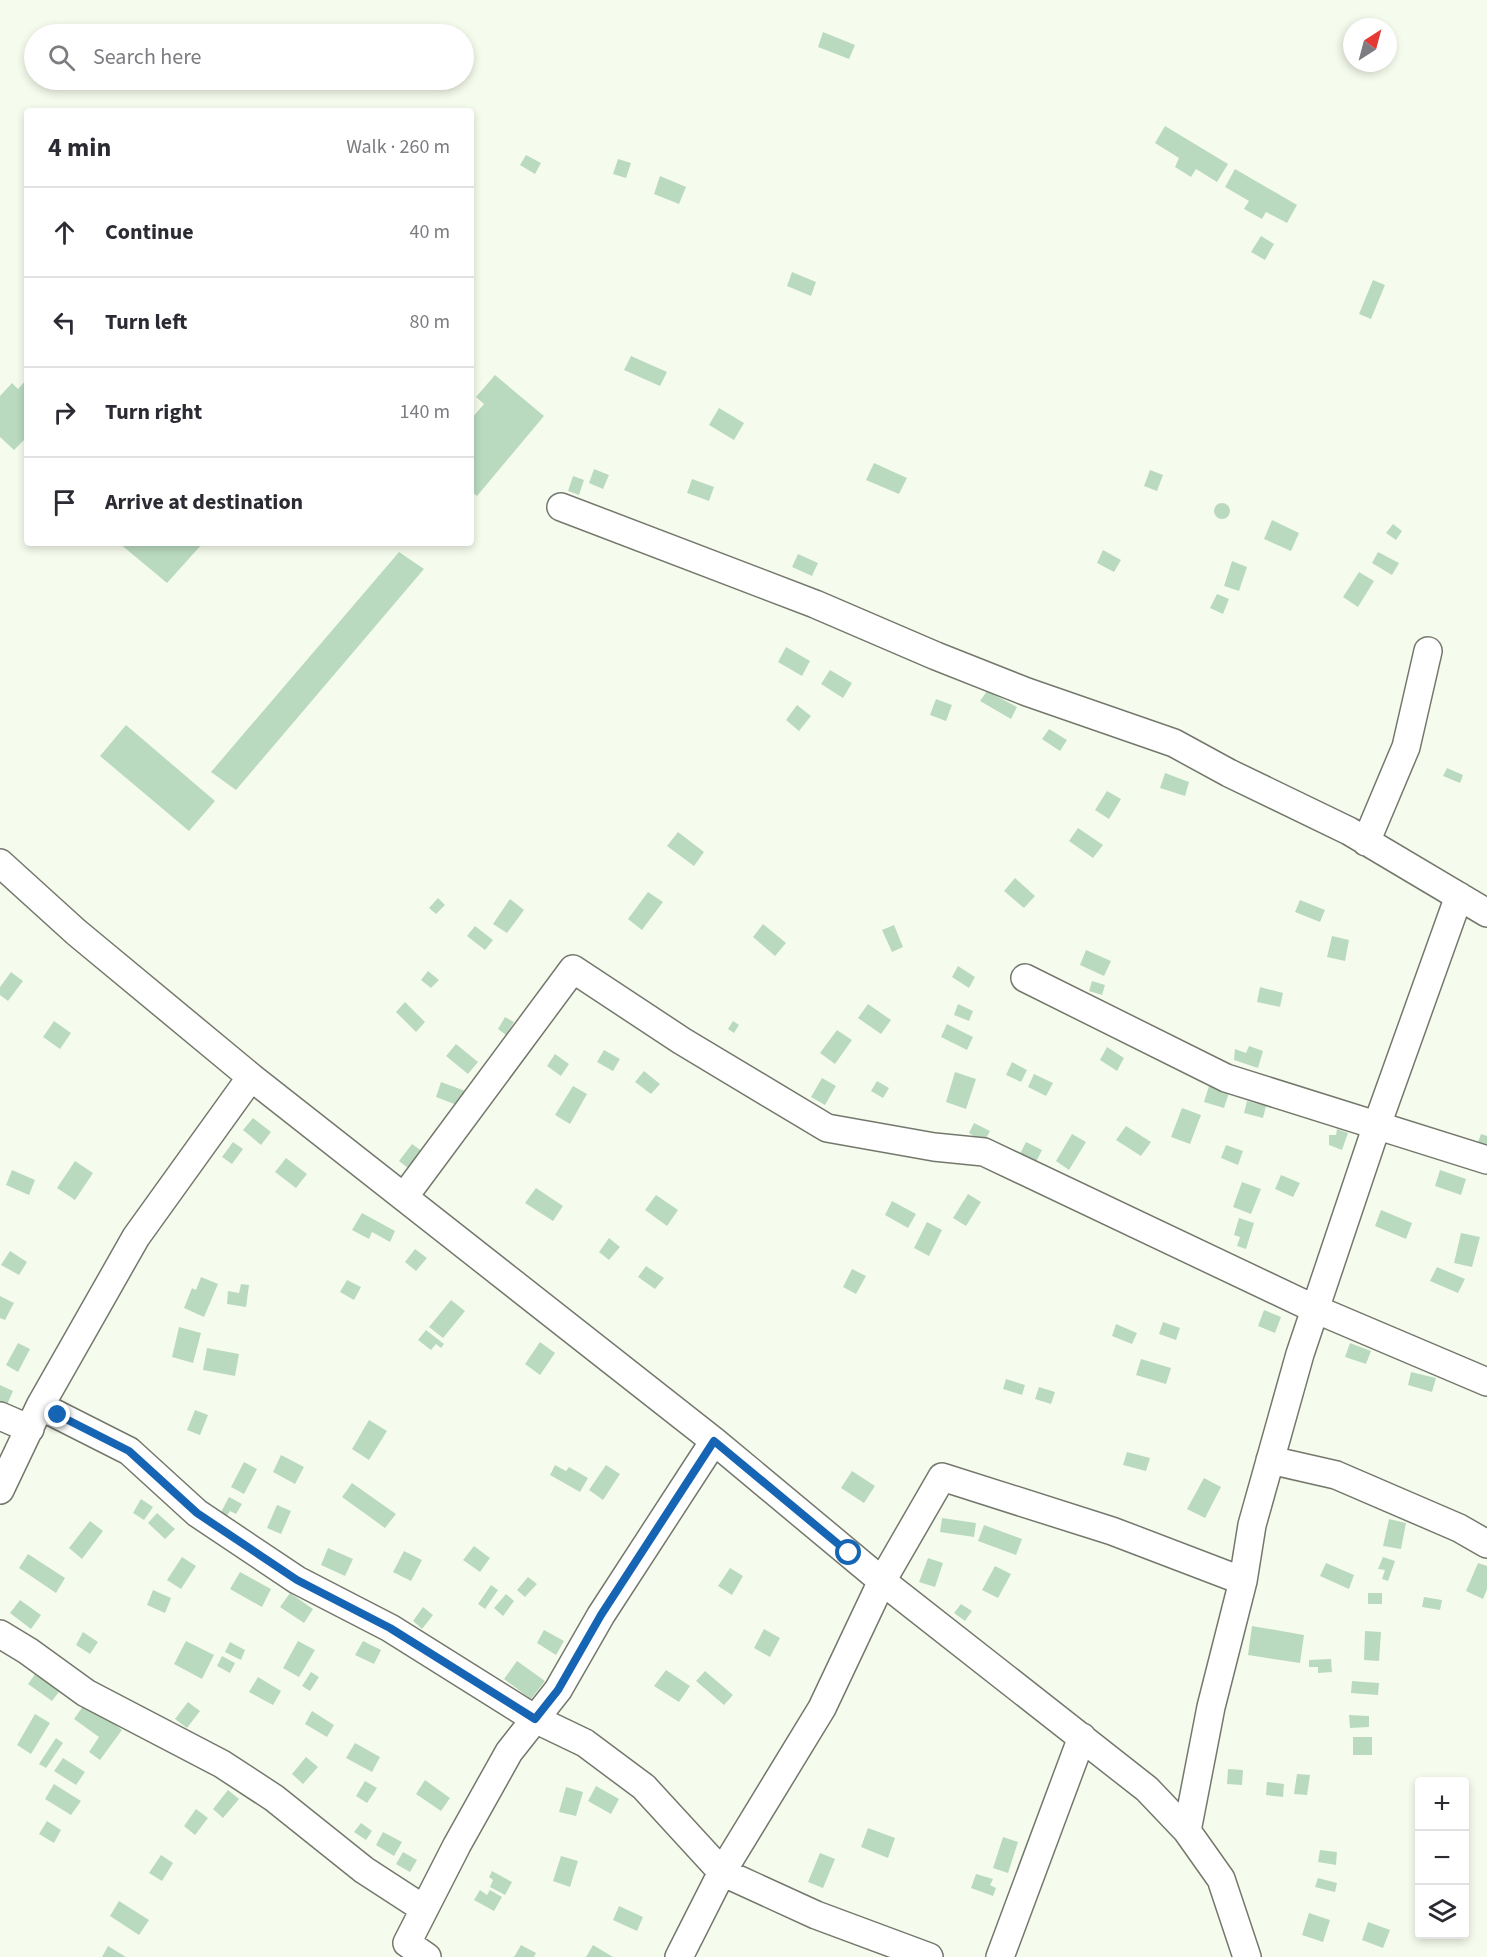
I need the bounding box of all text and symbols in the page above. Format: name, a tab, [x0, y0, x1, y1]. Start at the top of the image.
north arrow	[1343, 18, 1397, 72]
search box	[24, 24, 474, 90]
icon: search	[45, 41, 78, 74]
text: Search here	[93, 41, 201, 73]
text: 4 min	[48, 129, 111, 166]
text: Walk · 260 m	[346, 133, 450, 161]
icon: ahead	[48, 216, 81, 249]
text: Continue	[105, 216, 194, 248]
text: 40 m	[410, 218, 450, 246]
icon: left	[48, 306, 81, 339]
text: Turn left	[105, 306, 187, 338]
text: 80 m	[410, 308, 450, 336]
icon: right	[48, 396, 81, 429]
text: Turn right	[105, 396, 202, 428]
text: 140 m	[400, 398, 450, 426]
icon: arrive	[48, 486, 81, 519]
text: Arrive at destination	[105, 486, 303, 518]
route end	[44, 1401, 70, 1427]
route start	[835, 1539, 861, 1565]
map controls	[1415, 1777, 1469, 1939]
button: +	[1415, 1777, 1469, 1831]
button: −	[1415, 1831, 1469, 1885]
button: layers	[1415, 1885, 1469, 1939]

